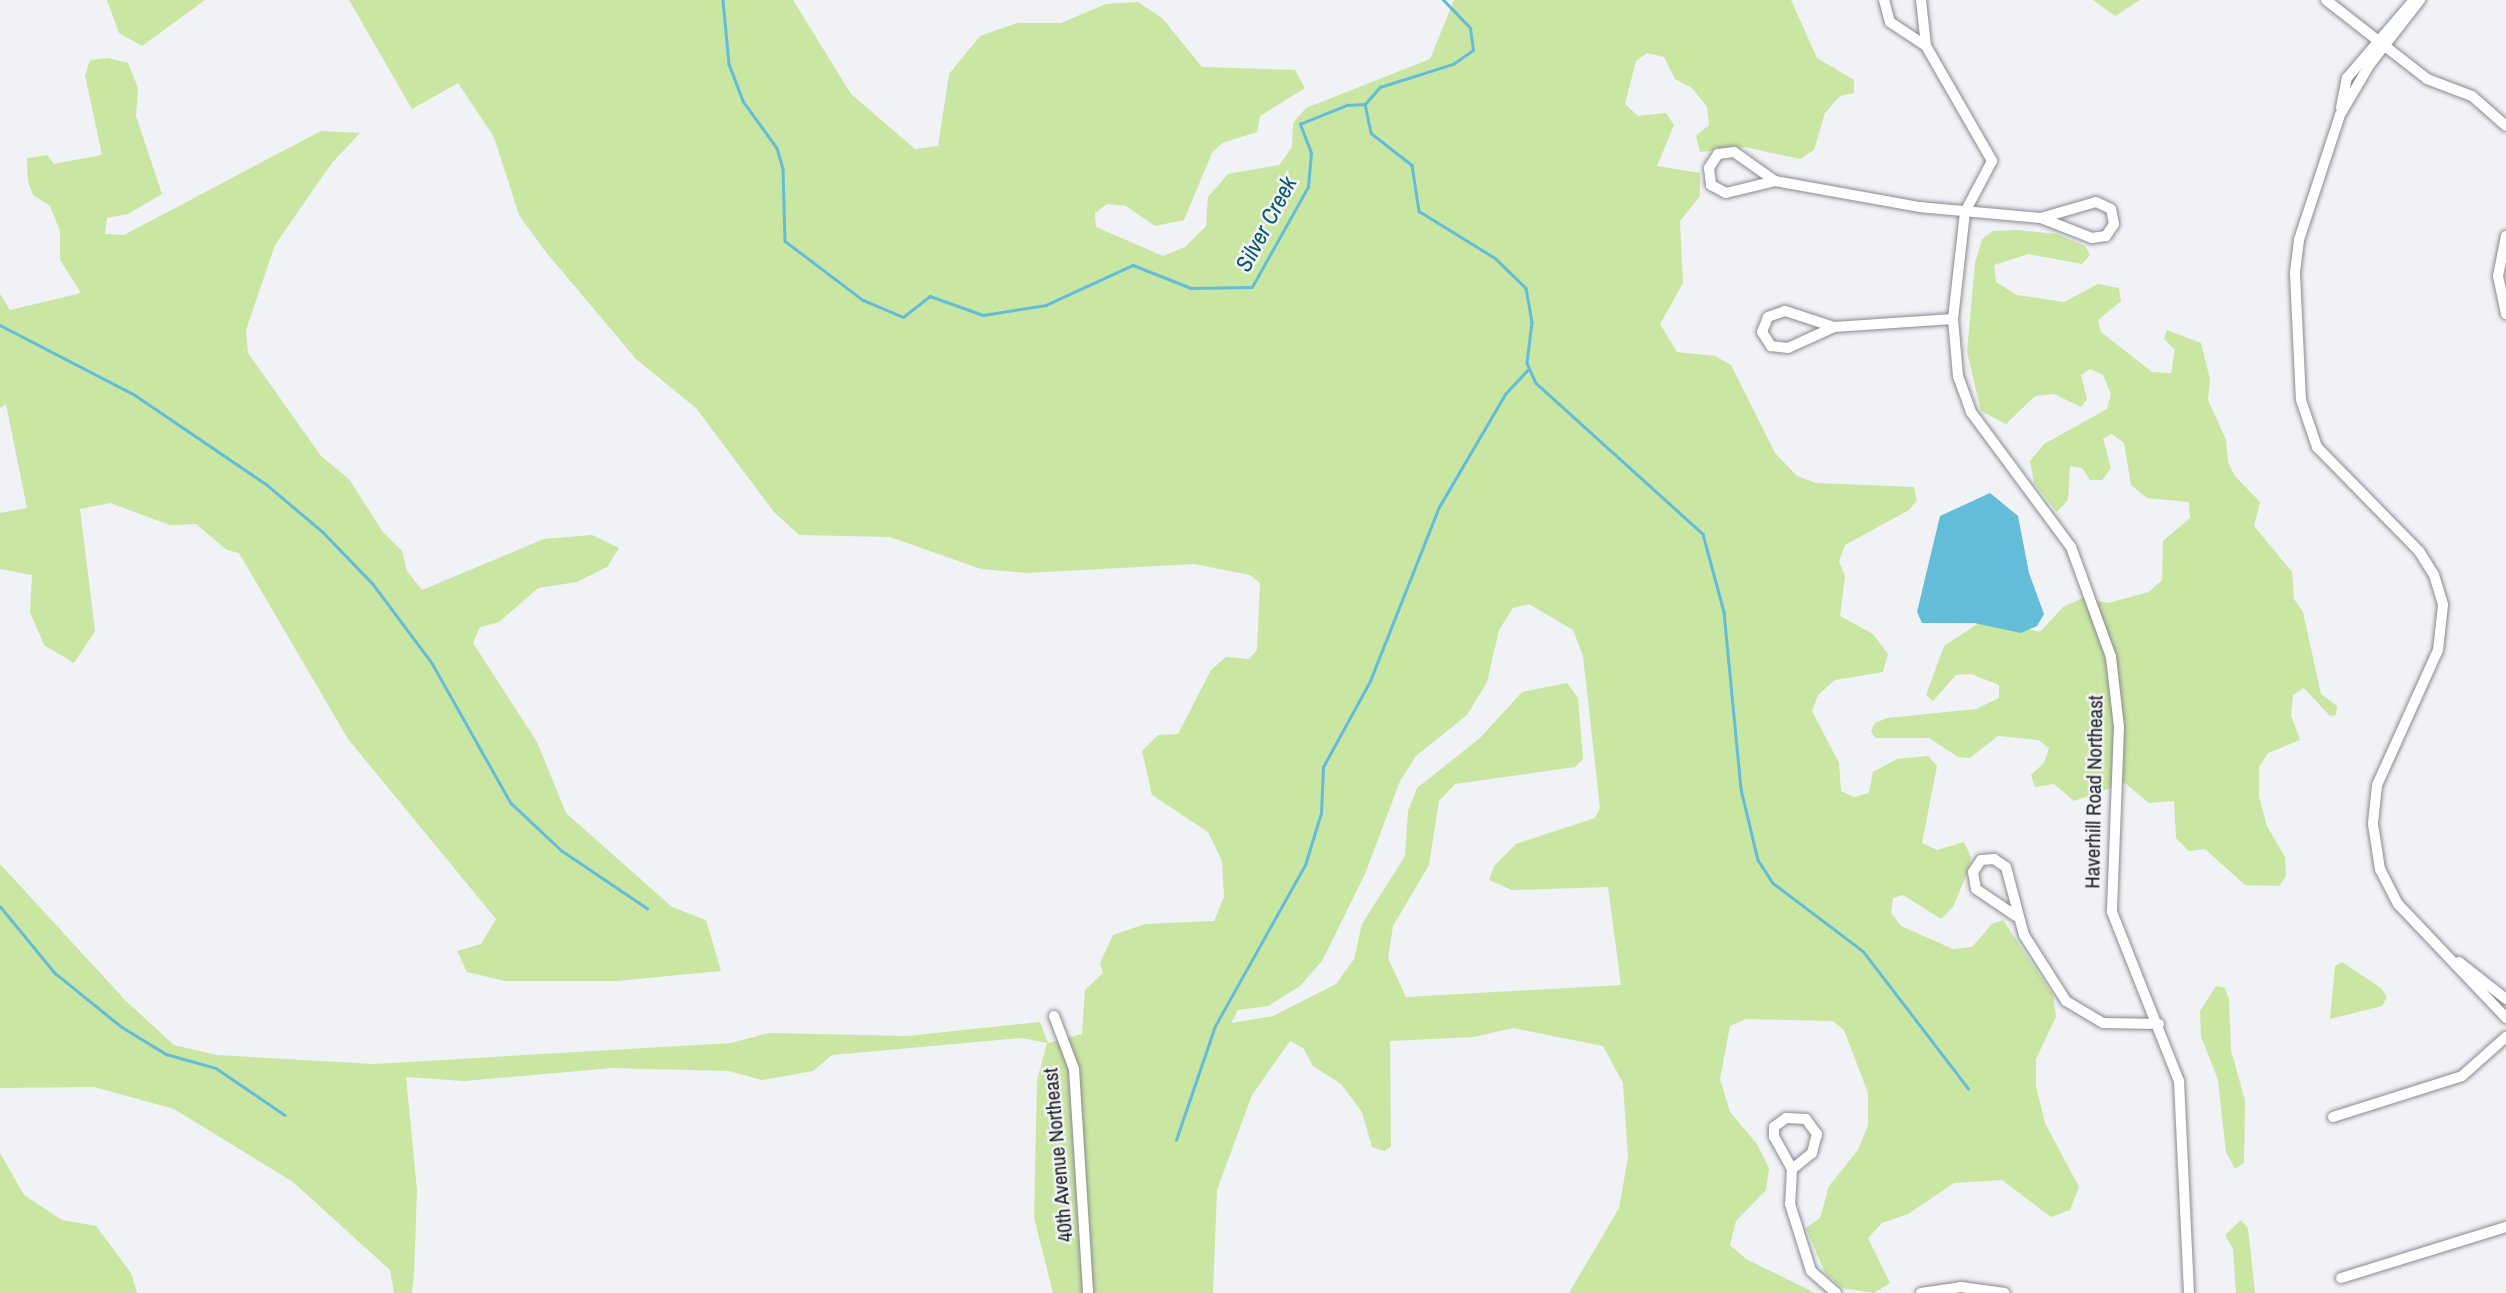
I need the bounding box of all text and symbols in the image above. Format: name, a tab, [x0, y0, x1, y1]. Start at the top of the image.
water label: Silver Creek	[1229, 172, 1303, 276]
street label: Haverhill Road Northeast	[2080, 695, 2108, 889]
street label: 40th Avenue Northeast	[1038, 1066, 1078, 1244]

